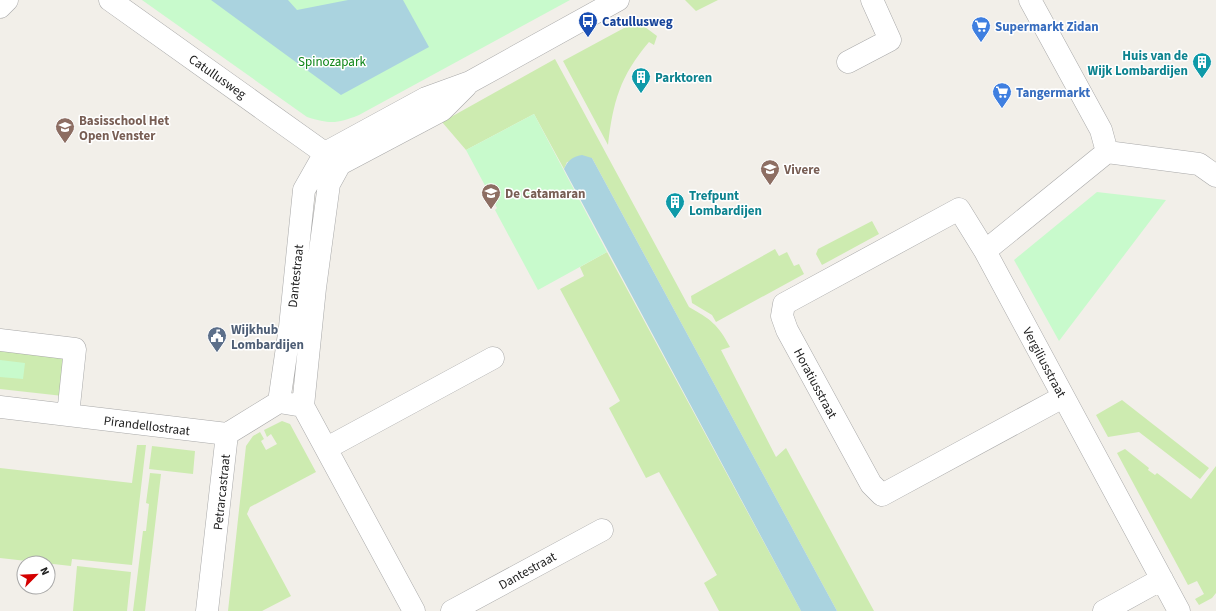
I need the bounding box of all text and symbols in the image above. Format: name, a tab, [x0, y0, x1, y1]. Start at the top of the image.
bus stop icon: Catullusweg	[577, 10, 599, 38]
place label: Catullusweg	[602, 13, 673, 31]
supermarket icon: Supermarkt Zidan	[970, 15, 992, 43]
place label: Supermarkt Zidan	[995, 18, 1099, 36]
place label: Huis van de Wijk Lombardijen	[1088, 47, 1188, 80]
street label: Catullusweg	[185, 50, 250, 104]
building icon: Huis van de Wijk Lombardijen	[1191, 51, 1213, 79]
park label: Spinozapark	[298, 53, 366, 71]
building icon: Parktoren	[630, 66, 652, 94]
place label: Parktoren	[655, 69, 712, 87]
supermarket icon: Tangermarkt	[991, 81, 1013, 109]
place label: Tangermarkt	[1016, 84, 1090, 102]
place label: Basisschool Het Open Venster	[79, 112, 169, 145]
school or university icon: Basisschool Het Open Venster	[54, 116, 76, 144]
school or university icon: Vivere	[759, 158, 781, 186]
place label: Vivere	[783, 161, 820, 179]
school or university icon: De Catamaran	[480, 182, 502, 210]
place label: De Catamaran	[505, 185, 585, 203]
place label: Trefpunt Lombardijen	[689, 187, 762, 220]
building icon: Trefpunt Lombardijen	[664, 191, 686, 219]
street label: Dantestraat	[284, 243, 308, 309]
place label: Wijkhub Lombardijen	[231, 321, 304, 354]
street label: Vergiliusstraat	[1018, 324, 1070, 401]
public building icon: Wijkhub Lombardijen	[206, 325, 228, 353]
street label: Horatiusstraat	[789, 345, 841, 422]
street label: Pirandellostraat	[103, 412, 192, 440]
street label: Petrarcastraat	[209, 453, 235, 531]
street label: Dantestraat	[495, 547, 560, 594]
north arrow	[16, 555, 56, 595]
text: N	[36, 565, 53, 578]

